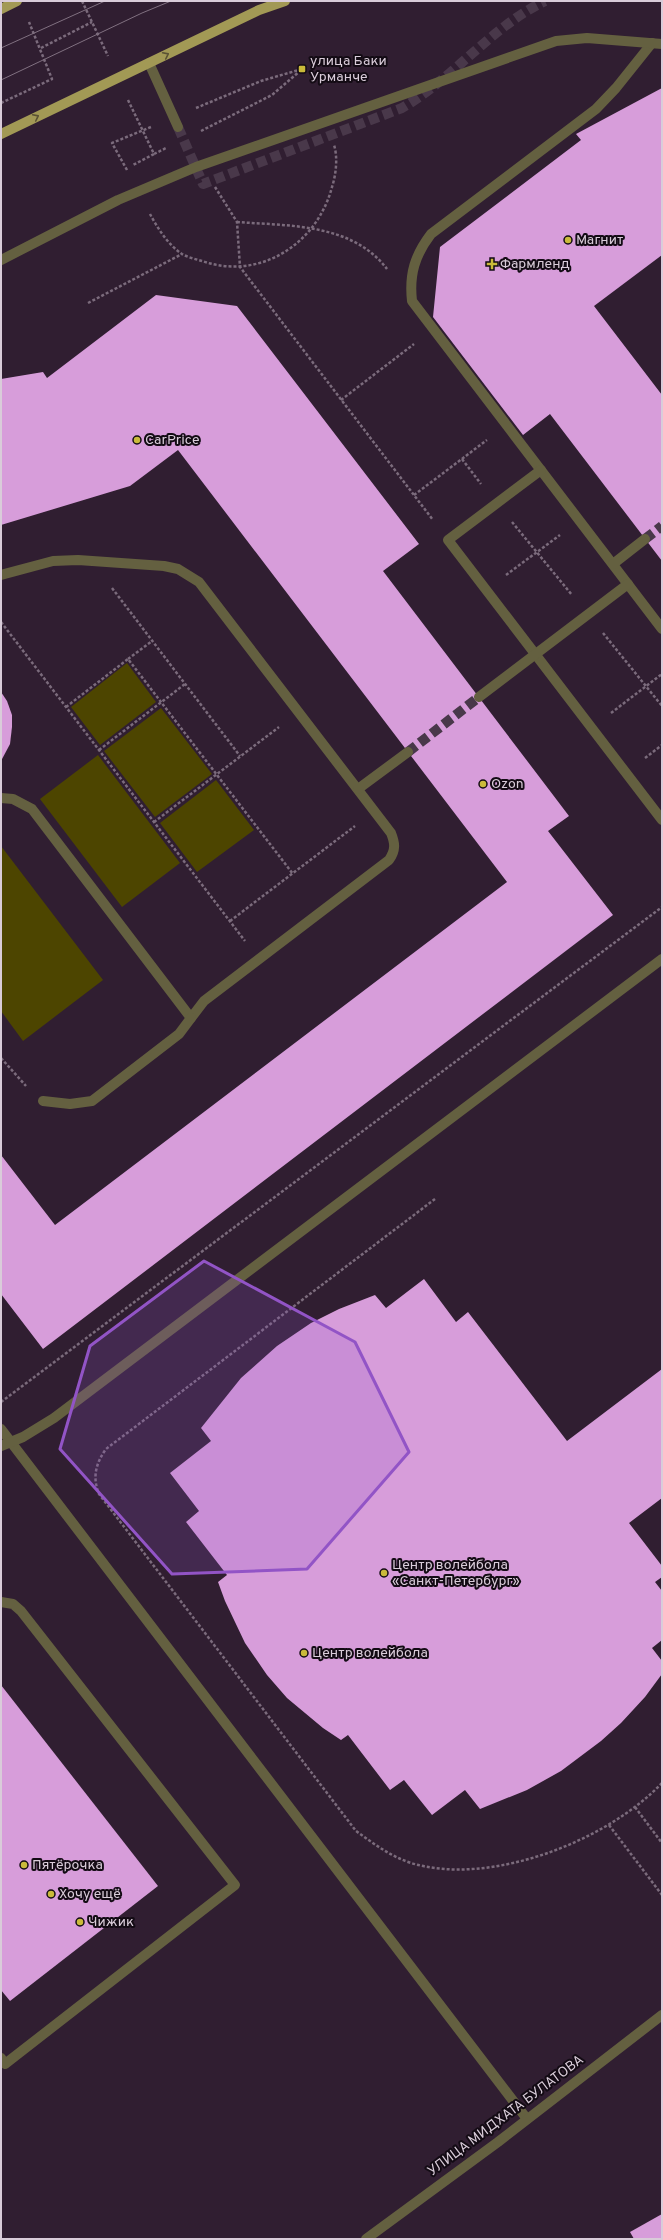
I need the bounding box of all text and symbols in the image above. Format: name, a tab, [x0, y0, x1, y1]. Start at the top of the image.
one-way arrow	[162, 52, 169, 60]
place label: улица Баки Урманче	[310, 53, 387, 86]
marker: улица Баки Урманче	[297, 64, 307, 74]
one-way arrow	[32, 114, 40, 122]
place label: Магнит	[576, 232, 623, 249]
marker: Магнит	[563, 235, 573, 245]
place label: Фармленд	[500, 256, 570, 273]
marker: Фармленд	[487, 259, 497, 269]
place label: CarPrice	[145, 432, 199, 449]
marker: CarPrice	[132, 435, 142, 445]
place label: Ozon	[491, 776, 524, 793]
marker: Ozon	[478, 779, 488, 789]
place label: Центр волейбола «Санкт-Петербург»	[392, 1557, 520, 1590]
marker: Центр волейбола «Санкт-Петербург»	[379, 1568, 389, 1578]
place label: Центр волейбола	[312, 1645, 428, 1662]
marker: Центр волейбола	[299, 1648, 309, 1658]
place label: Пятёрочка	[32, 1857, 103, 1874]
marker: Пятёрочка	[19, 1860, 29, 1870]
place label: Хочу ещё	[59, 1886, 121, 1903]
marker: Хочу ещё	[46, 1889, 56, 1899]
place label: Чижик	[88, 1914, 134, 1931]
marker: Чижик	[75, 1917, 85, 1927]
street label: УЛИЦА МИДХАТА БУЛАТОВА	[425, 2052, 587, 2180]

